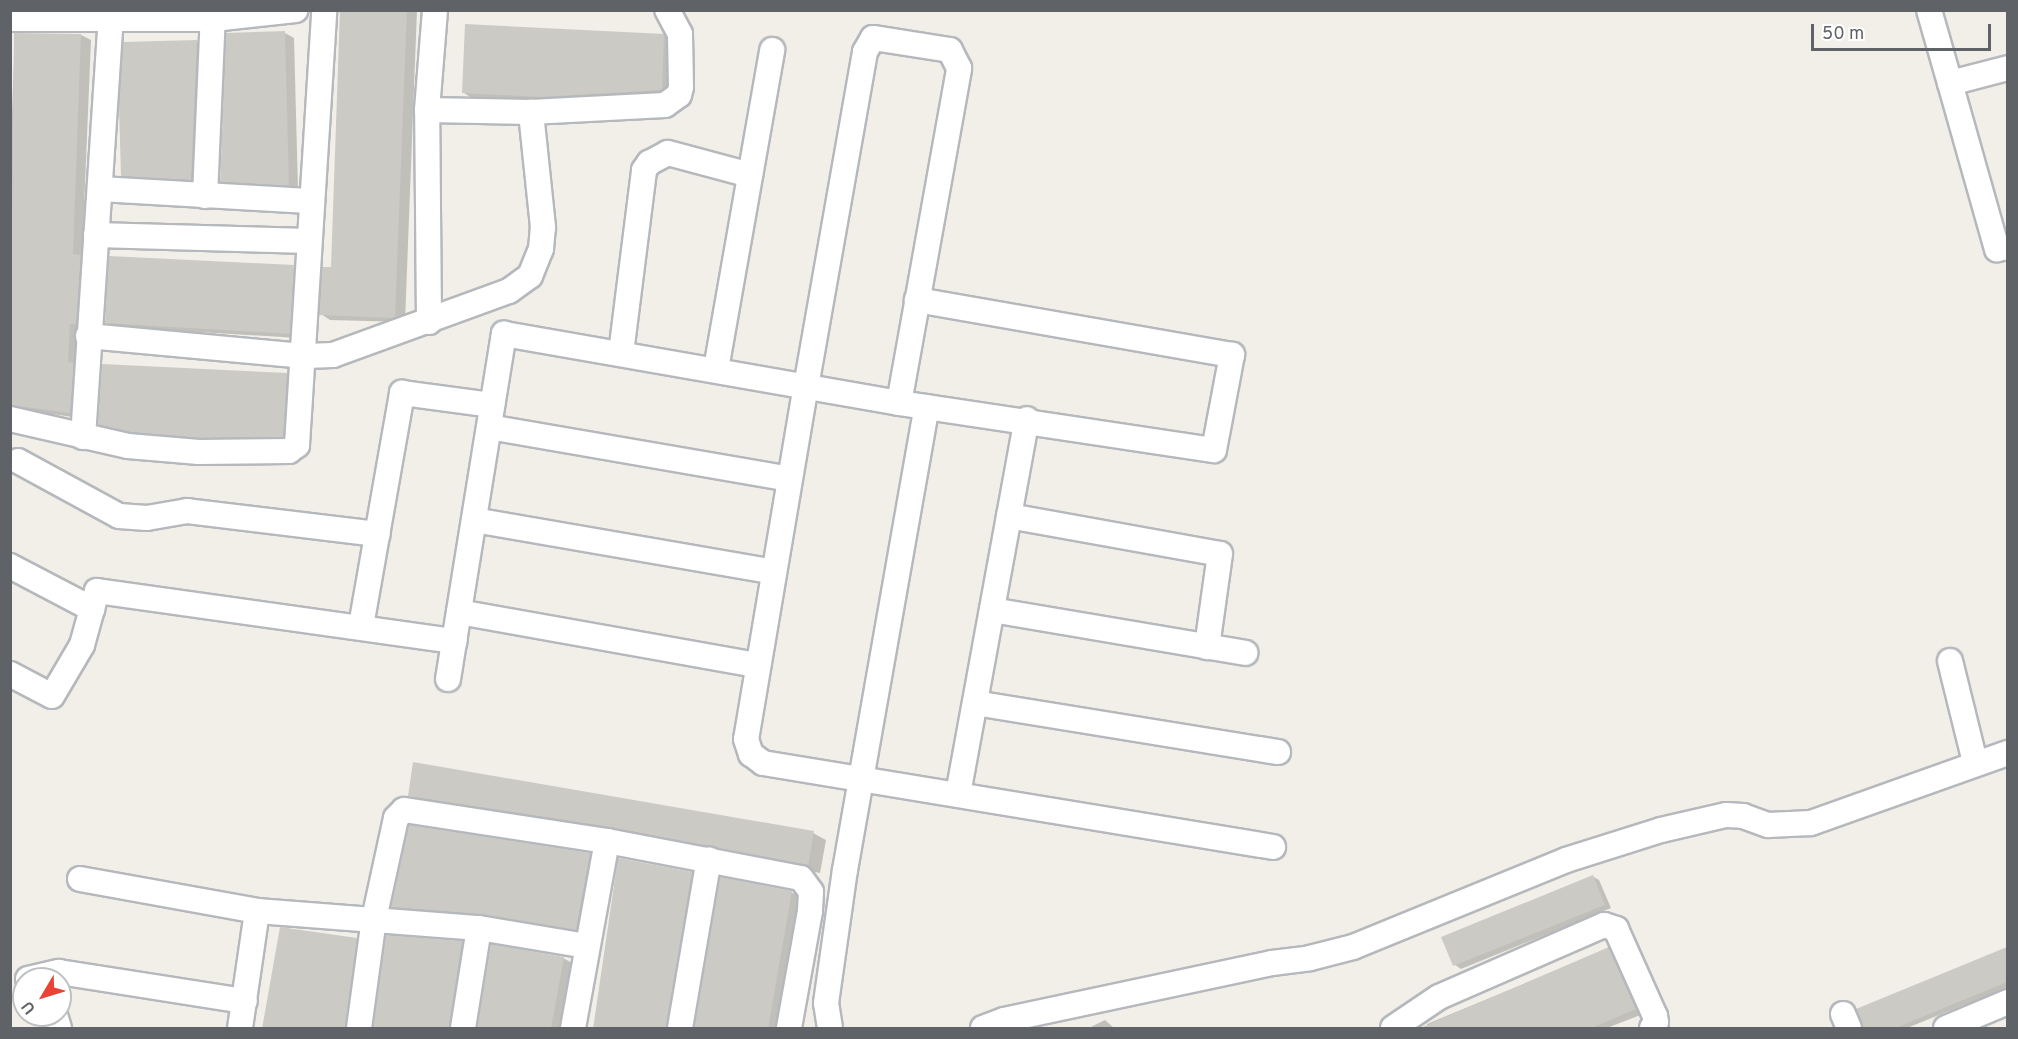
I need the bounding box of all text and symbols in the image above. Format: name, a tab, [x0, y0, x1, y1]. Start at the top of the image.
scale bar	[1814, 12, 1994, 50]
text: 50 m	[1822, 23, 1864, 46]
north arrow	[12, 967, 72, 1027]
text: U	[18, 996, 41, 1018]

